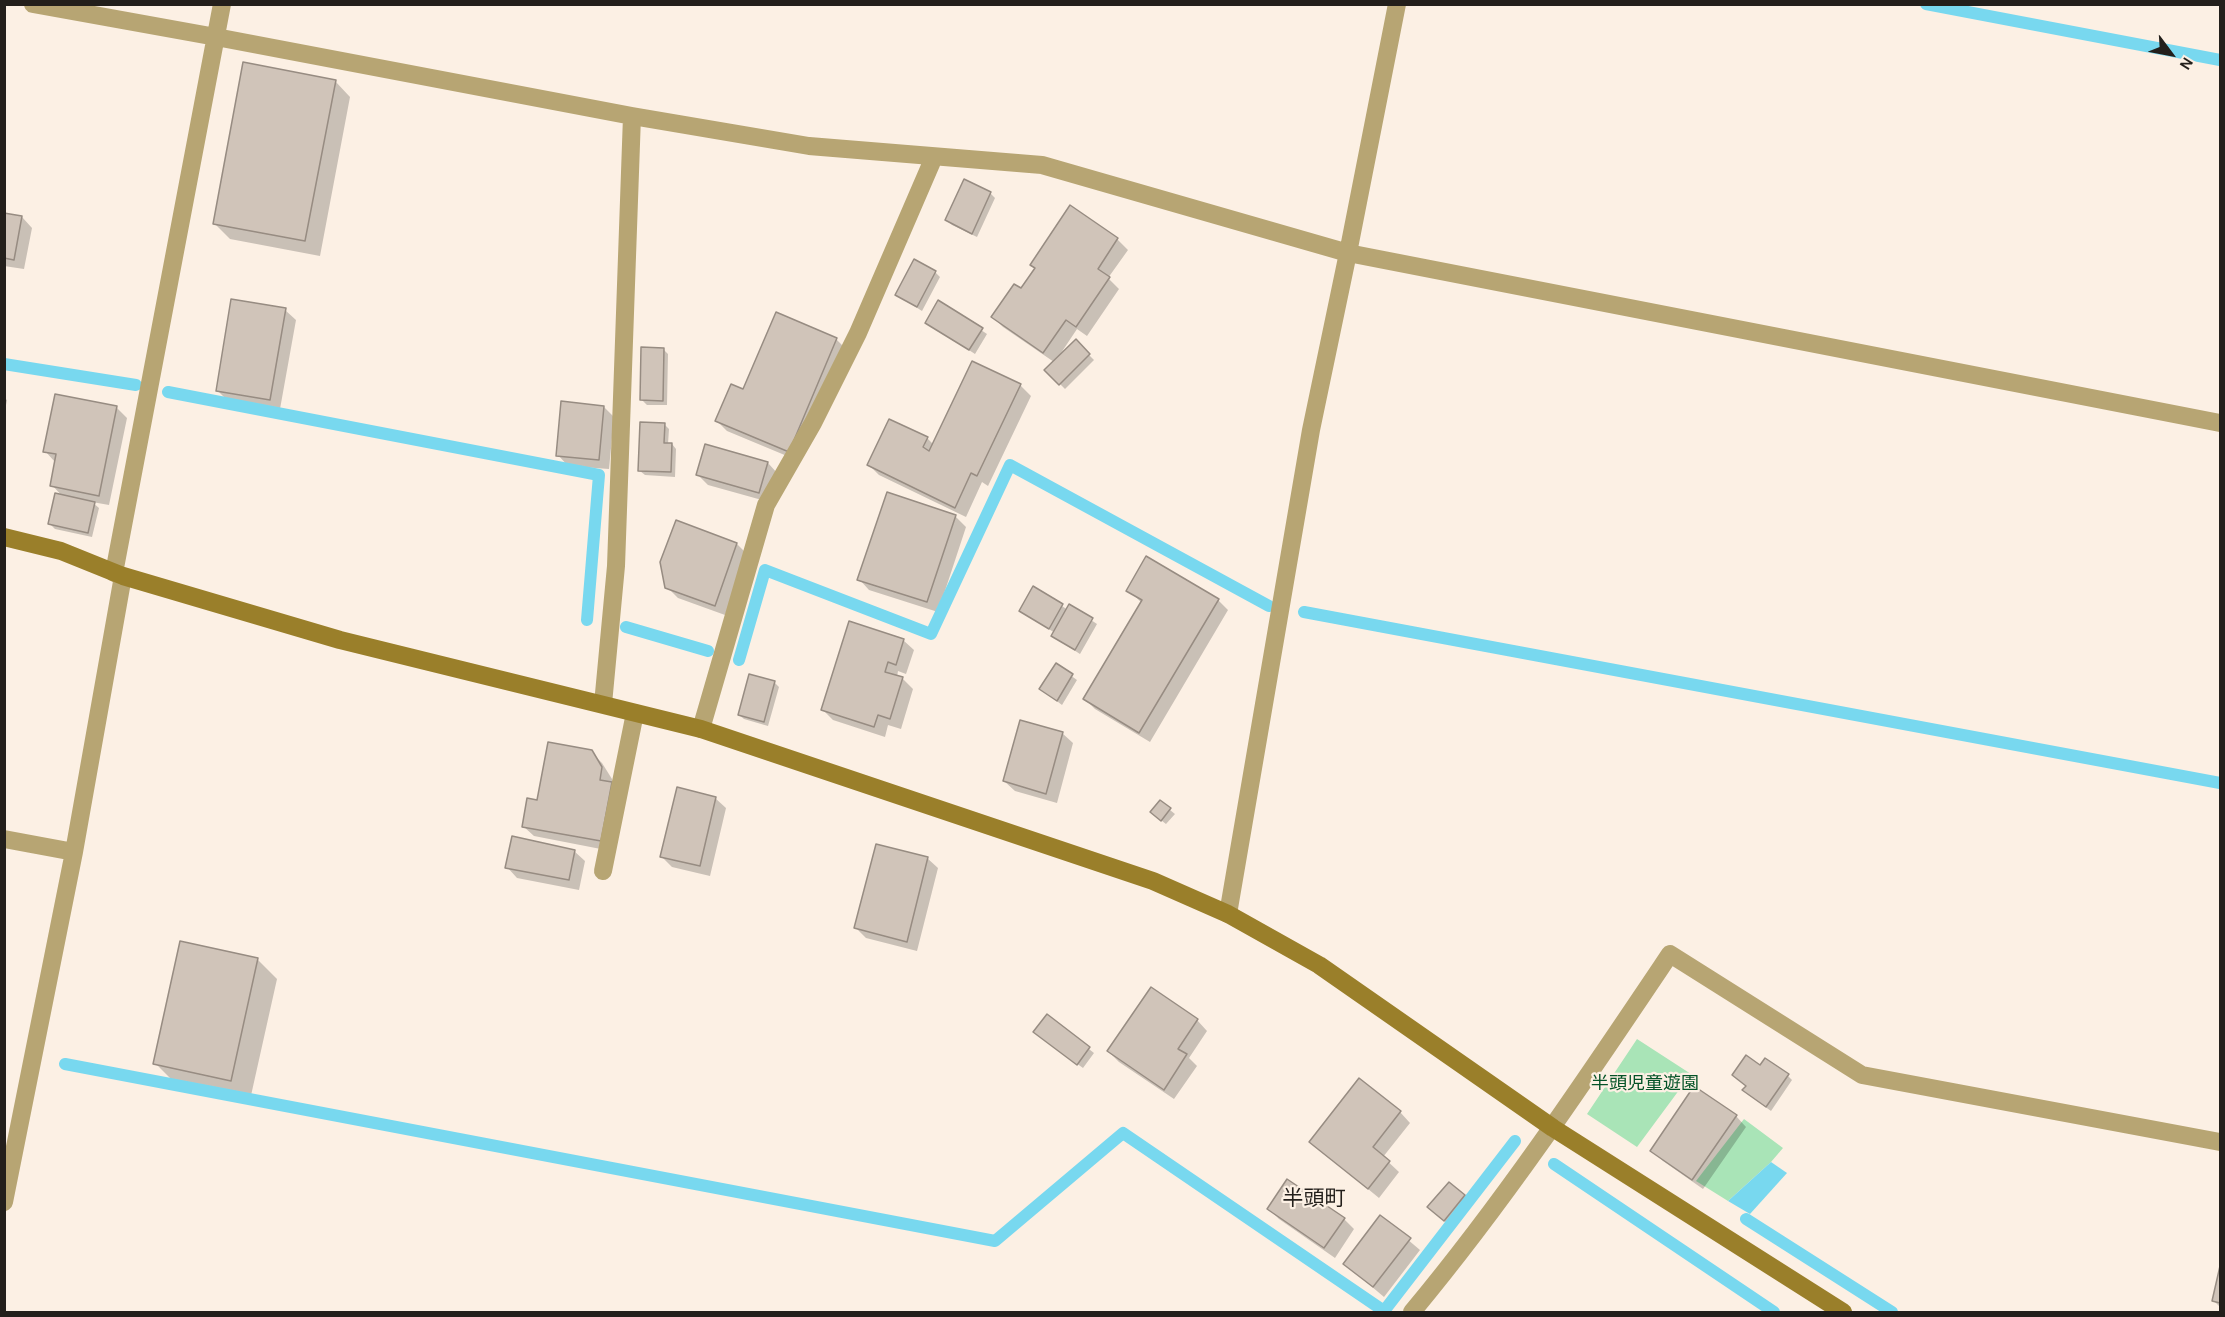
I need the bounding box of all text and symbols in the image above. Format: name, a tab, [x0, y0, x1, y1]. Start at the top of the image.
north arrow	[2141, 24, 2201, 84]
text: N	[2176, 54, 2198, 74]
park label: 半頭児童遊園	[1591, 1073, 1699, 1095]
district label: 半頭町	[1283, 1186, 1345, 1212]

